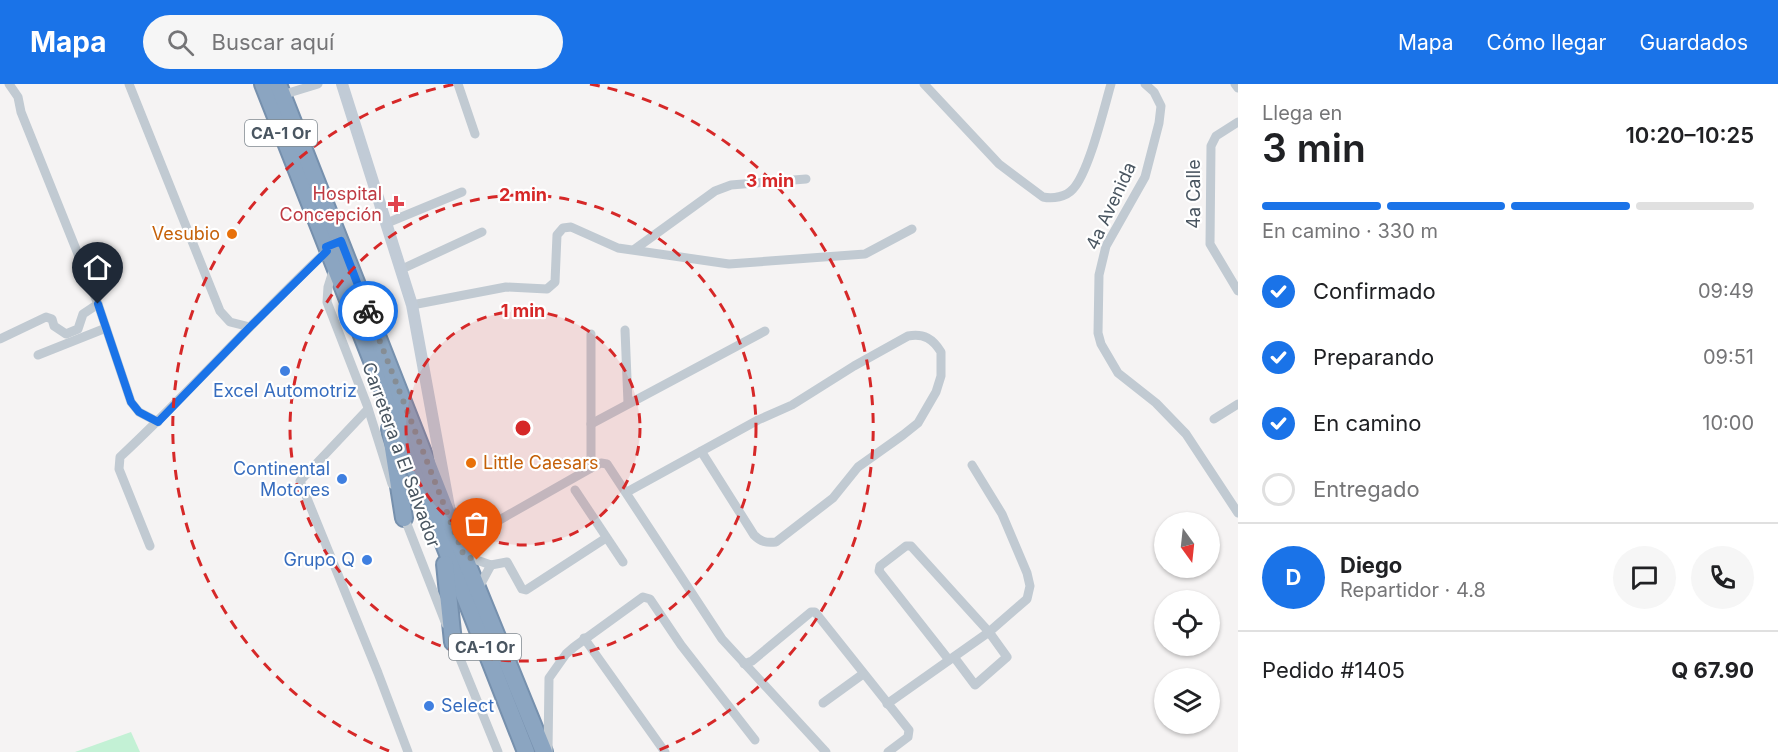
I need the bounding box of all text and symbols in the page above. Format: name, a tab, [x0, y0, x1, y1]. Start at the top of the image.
search box	[143, 15, 563, 69]
text: Mapa	[30, 25, 107, 59]
icon: search	[164, 26, 197, 59]
text: Buscar aquí	[212, 29, 334, 55]
text: Mapa	[1398, 30, 1454, 55]
text: Cómo llegar	[1487, 30, 1606, 55]
text: Guardados	[1639, 30, 1748, 55]
text: Llega en	[1262, 101, 1342, 125]
road number: CA-1 Or	[245, 120, 317, 146]
text: 10:20–10:25	[1626, 122, 1754, 148]
text: 3 min	[1262, 124, 1366, 171]
street label: 4a Avenida	[1081, 159, 1140, 253]
street label: 4a Calle	[1183, 159, 1204, 229]
text: 3 min	[746, 170, 794, 191]
place label: Hospital Concepción	[280, 183, 382, 225]
text: 2 min	[499, 184, 547, 205]
marker: Hospital Concepción	[387, 195, 405, 213]
text: En camino · 330 m	[1262, 219, 1438, 243]
place label: Vesubio	[152, 223, 220, 244]
marker: Vesubio	[225, 227, 239, 241]
pin	[72, 242, 123, 304]
icon: home	[81, 251, 114, 284]
icon: check	[1262, 275, 1295, 308]
text: Confirmado	[1313, 278, 1436, 304]
text: 09:49	[1698, 279, 1754, 303]
courier	[338, 281, 398, 341]
icon: bike	[352, 295, 385, 328]
text: 1 min	[501, 300, 545, 321]
icon: check	[1262, 341, 1295, 374]
text: Preparando	[1313, 344, 1434, 370]
text: 09:51	[1703, 345, 1754, 369]
street label: Carretera a El Salvador	[358, 359, 445, 551]
marker: Excel Automotriz	[278, 364, 292, 378]
place label: Excel Automotriz	[213, 380, 357, 401]
icon: check	[1262, 407, 1295, 440]
text: En camino	[1313, 410, 1421, 436]
text: 10:00	[1702, 411, 1754, 435]
centre of rings	[513, 418, 533, 438]
place label: Little Caesars	[483, 452, 598, 473]
marker: Little Caesars	[464, 456, 478, 470]
place label: Continental Motores	[233, 458, 330, 500]
marker: Continental Motores	[335, 472, 349, 486]
text: Entregado	[1313, 476, 1420, 502]
pin	[451, 498, 502, 560]
icon: bag	[460, 507, 493, 540]
north arrow	[1154, 512, 1220, 578]
map controls	[1154, 512, 1220, 734]
button: chat	[1613, 546, 1676, 609]
button: phone	[1691, 546, 1754, 609]
place label: Grupo Q	[284, 549, 355, 570]
text: Diego	[1340, 552, 1402, 578]
marker: Grupo Q	[360, 553, 374, 567]
text: D	[1286, 564, 1301, 590]
text: Repartidor · 4.8	[1340, 578, 1486, 602]
button: locate	[1154, 590, 1220, 656]
road number: CA-1 Or	[449, 634, 521, 660]
text: Pedido #1405	[1262, 657, 1405, 683]
text: Q 67.90	[1671, 657, 1754, 683]
button: layers	[1154, 668, 1220, 734]
place label: Select	[441, 695, 494, 716]
marker: Select	[422, 699, 436, 713]

